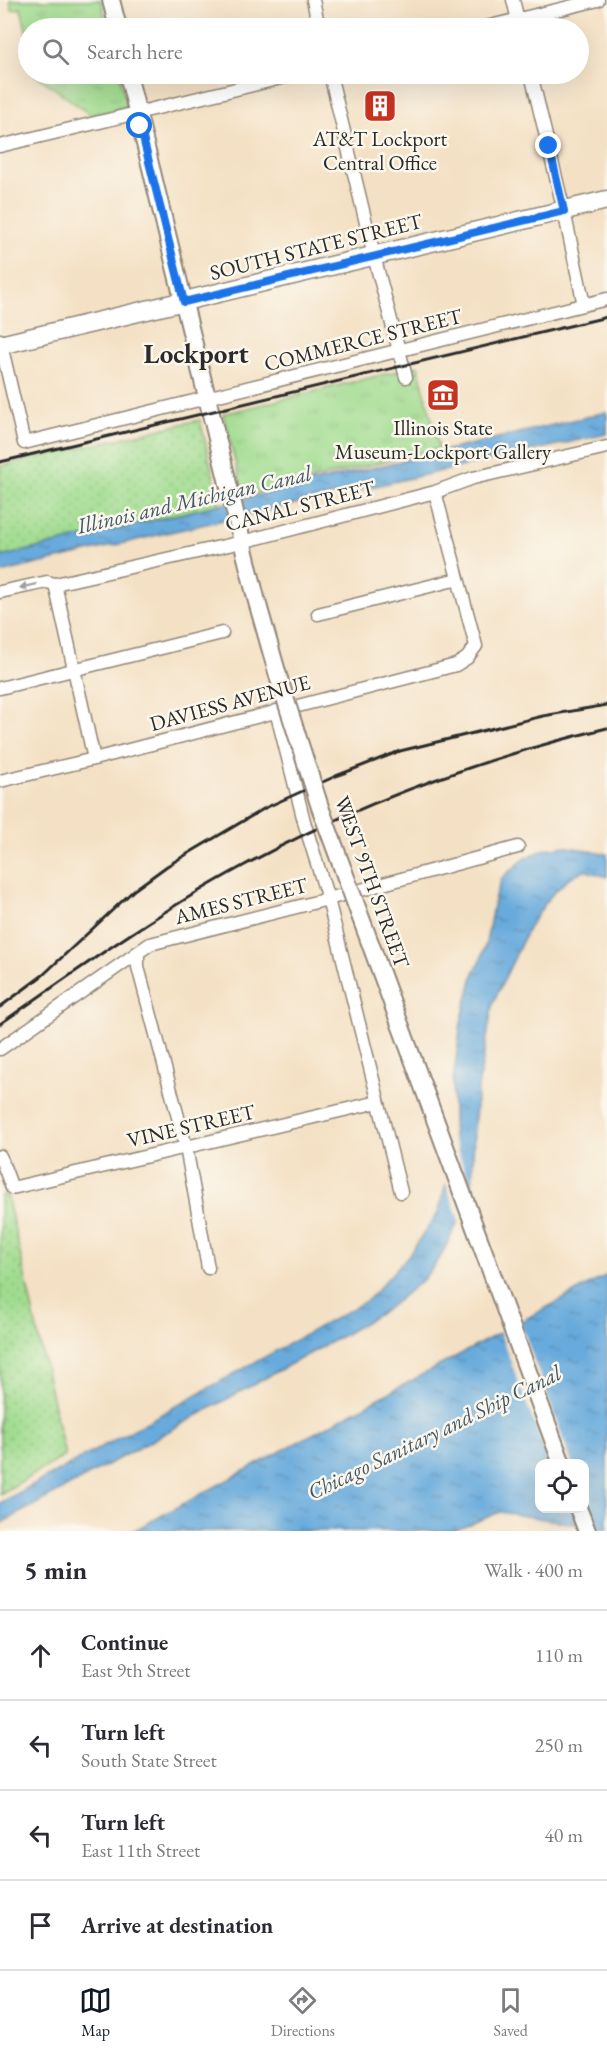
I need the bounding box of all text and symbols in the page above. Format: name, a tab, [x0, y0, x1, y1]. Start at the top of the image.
search box	[18, 18, 589, 84]
icon: search	[39, 35, 72, 68]
text: Search here	[87, 37, 182, 66]
building icon: AT&T Lockport Central Office	[362, 88, 398, 124]
route start	[126, 112, 152, 138]
place label: AT&T Lockport Central Office	[312, 125, 448, 176]
route end	[535, 132, 561, 158]
street label: SOUTH STATE STREET	[207, 207, 426, 286]
street label: COMMERCE STREET	[261, 302, 466, 377]
district label: Lockport	[143, 336, 249, 371]
museum icon: Illinois State Museum-Lockport Gallery	[425, 377, 461, 413]
place label: Illinois State Museum-Lockport Gallery	[335, 414, 552, 465]
water label: Illinois and Michigan Canal	[73, 458, 315, 541]
street label: CANAL STREET	[222, 474, 379, 537]
one-way arrow	[18, 582, 37, 591]
street label: DAVIESS AVENUE	[147, 668, 313, 737]
street label: WEST 9TH STREET	[329, 792, 416, 972]
street label: AMES STREET	[171, 871, 311, 930]
street label: VINE STREET	[124, 1097, 258, 1153]
water label: Chicago Sanitary and Ship Canal	[303, 1358, 566, 1507]
map controls	[535, 1459, 589, 1513]
button: locate	[535, 1459, 589, 1513]
text: 5 min	[24, 1553, 87, 1587]
text: Walk · 400 m	[484, 1557, 583, 1583]
text: Continue	[81, 1628, 168, 1657]
icon: ahead	[24, 1639, 57, 1672]
text: 110 m	[535, 1642, 583, 1668]
text: East 9th Street	[81, 1657, 191, 1683]
text: Turn left	[81, 1718, 165, 1747]
icon: left	[24, 1729, 57, 1762]
text: 250 m	[535, 1732, 583, 1758]
text: South State Street	[81, 1747, 217, 1773]
text: Turn left	[81, 1808, 165, 1837]
icon: left	[24, 1819, 57, 1852]
text: 40 m	[544, 1822, 583, 1848]
text: East 11th Street	[81, 1837, 200, 1863]
icon: arrive	[24, 1909, 57, 1942]
text: Arrive at destination	[81, 1911, 273, 1940]
tab: Map	[79, 1984, 112, 2041]
tab: Directions	[271, 1984, 335, 2041]
tab: Saved	[493, 1984, 528, 2041]

